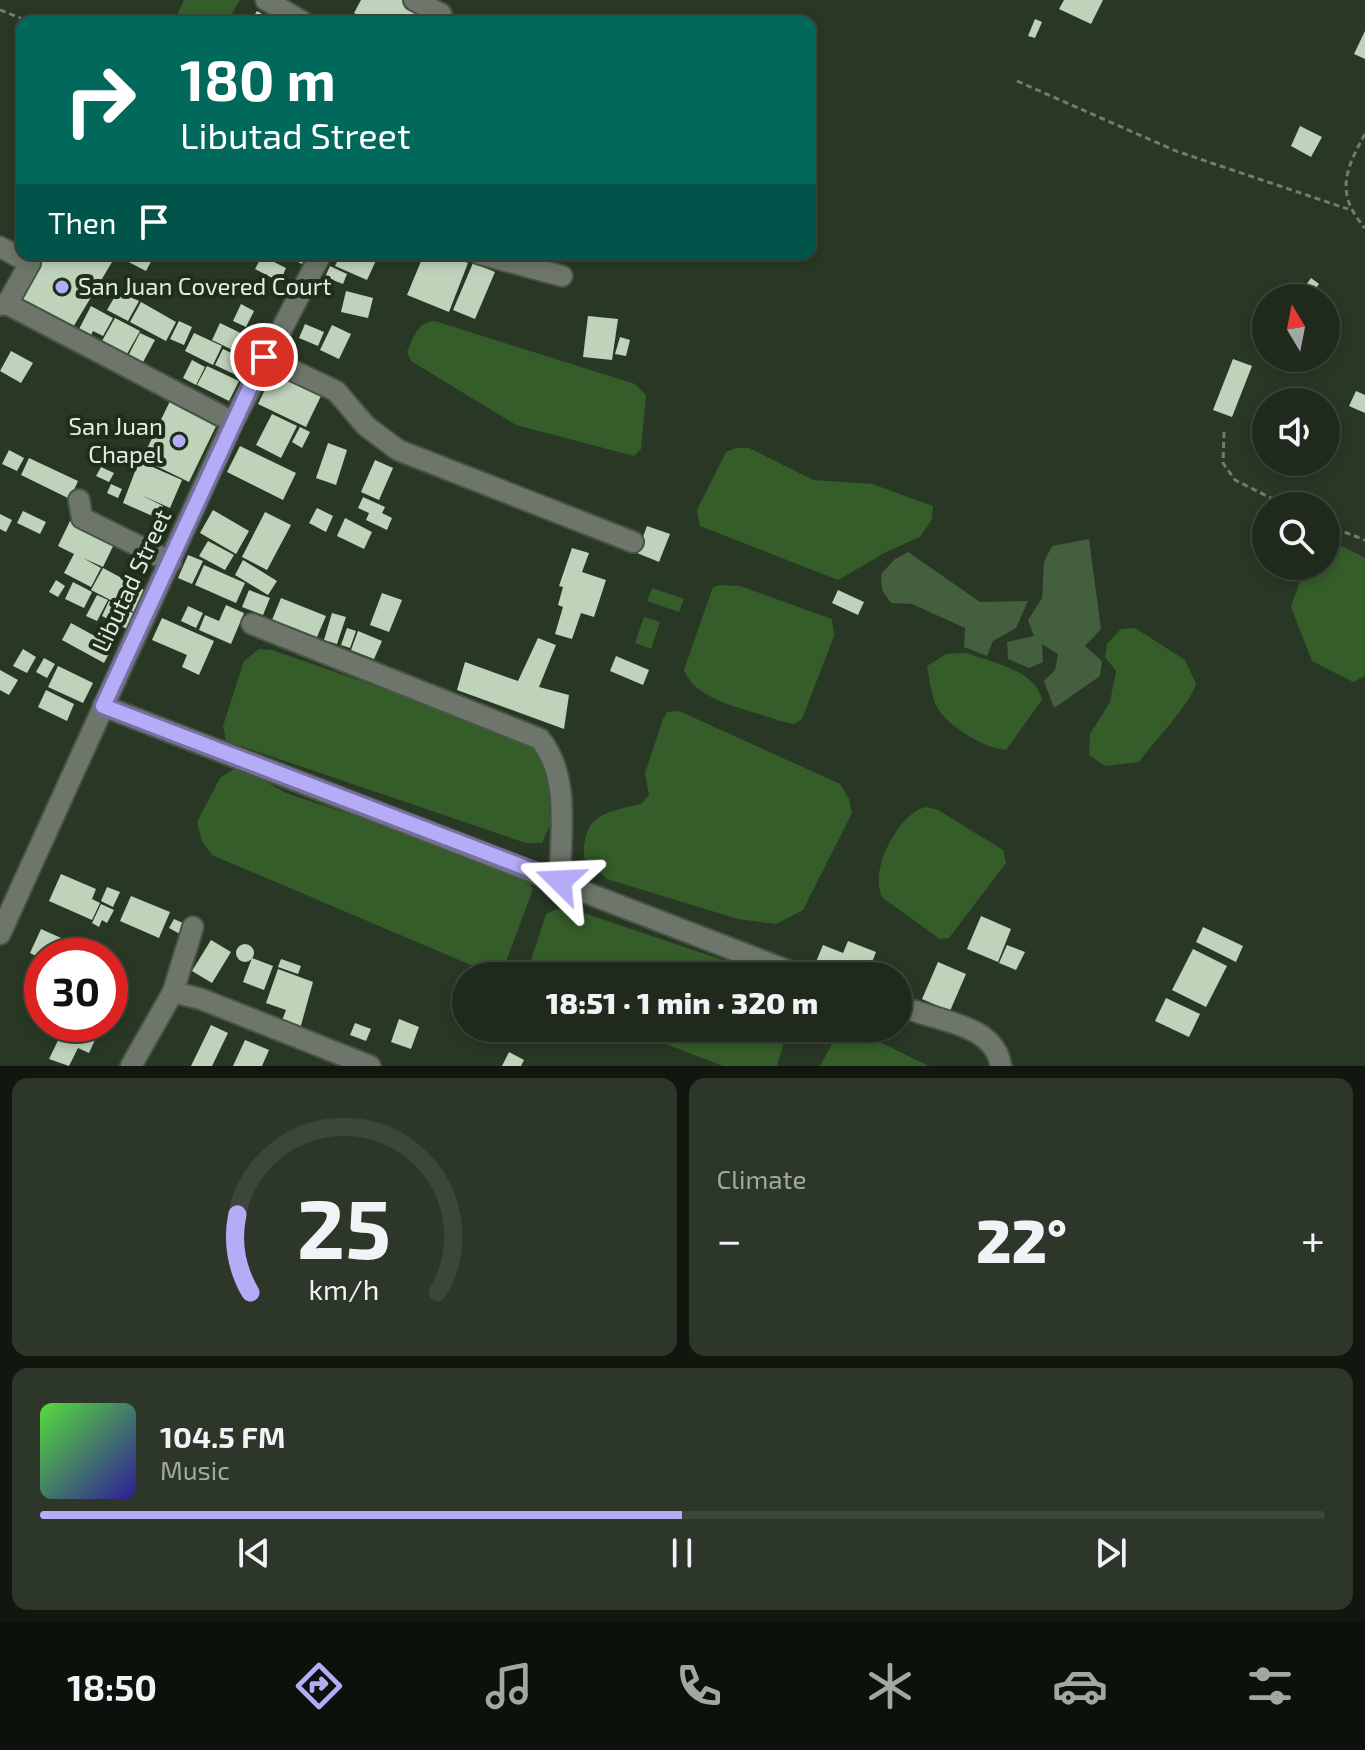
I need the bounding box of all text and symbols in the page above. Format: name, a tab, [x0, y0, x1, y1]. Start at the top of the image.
text: 180 m	[180, 45, 336, 112]
icon: right	[48, 48, 152, 152]
text: Libutad Street	[180, 113, 411, 156]
icon: arrive	[132, 200, 176, 244]
text: Then	[48, 204, 116, 240]
place label: San Juan Covered Court	[78, 271, 331, 300]
marker: San Juan Covered Court	[53, 278, 71, 296]
north arrow	[1252, 284, 1340, 372]
map controls	[1252, 284, 1340, 580]
pin	[230, 323, 298, 391]
icon: arrive	[242, 335, 286, 379]
button: sound	[1252, 388, 1340, 476]
place label: San Juan Chapel	[69, 411, 163, 468]
marker: San Juan Chapel	[170, 432, 188, 450]
button: search	[1252, 492, 1340, 580]
street label: Libutad Street	[85, 505, 176, 656]
position arrow	[518, 839, 602, 923]
speed limit sign: 30	[24, 938, 128, 1042]
text: 18:51 · 1 min · 320 m	[546, 984, 818, 1020]
text: Climate	[717, 1163, 806, 1194]
text: 25	[297, 1176, 391, 1276]
text: 22°	[976, 1203, 1067, 1275]
text: −	[717, 1212, 742, 1265]
text: +	[1301, 1212, 1325, 1265]
text: km/h	[309, 1271, 380, 1306]
text: 104.5 FM	[160, 1418, 286, 1454]
text: Music	[160, 1454, 230, 1485]
icon: previous	[232, 1531, 276, 1575]
icon: pause	[660, 1531, 704, 1575]
icon: next	[1089, 1531, 1133, 1575]
icon: directions	[291, 1658, 347, 1714]
icon: music	[481, 1658, 537, 1714]
icon: phone	[671, 1658, 727, 1714]
icon: climate	[862, 1658, 918, 1714]
icon: car	[1052, 1658, 1108, 1714]
icon: filters	[1242, 1658, 1298, 1714]
text: 18:50	[67, 1665, 157, 1708]

